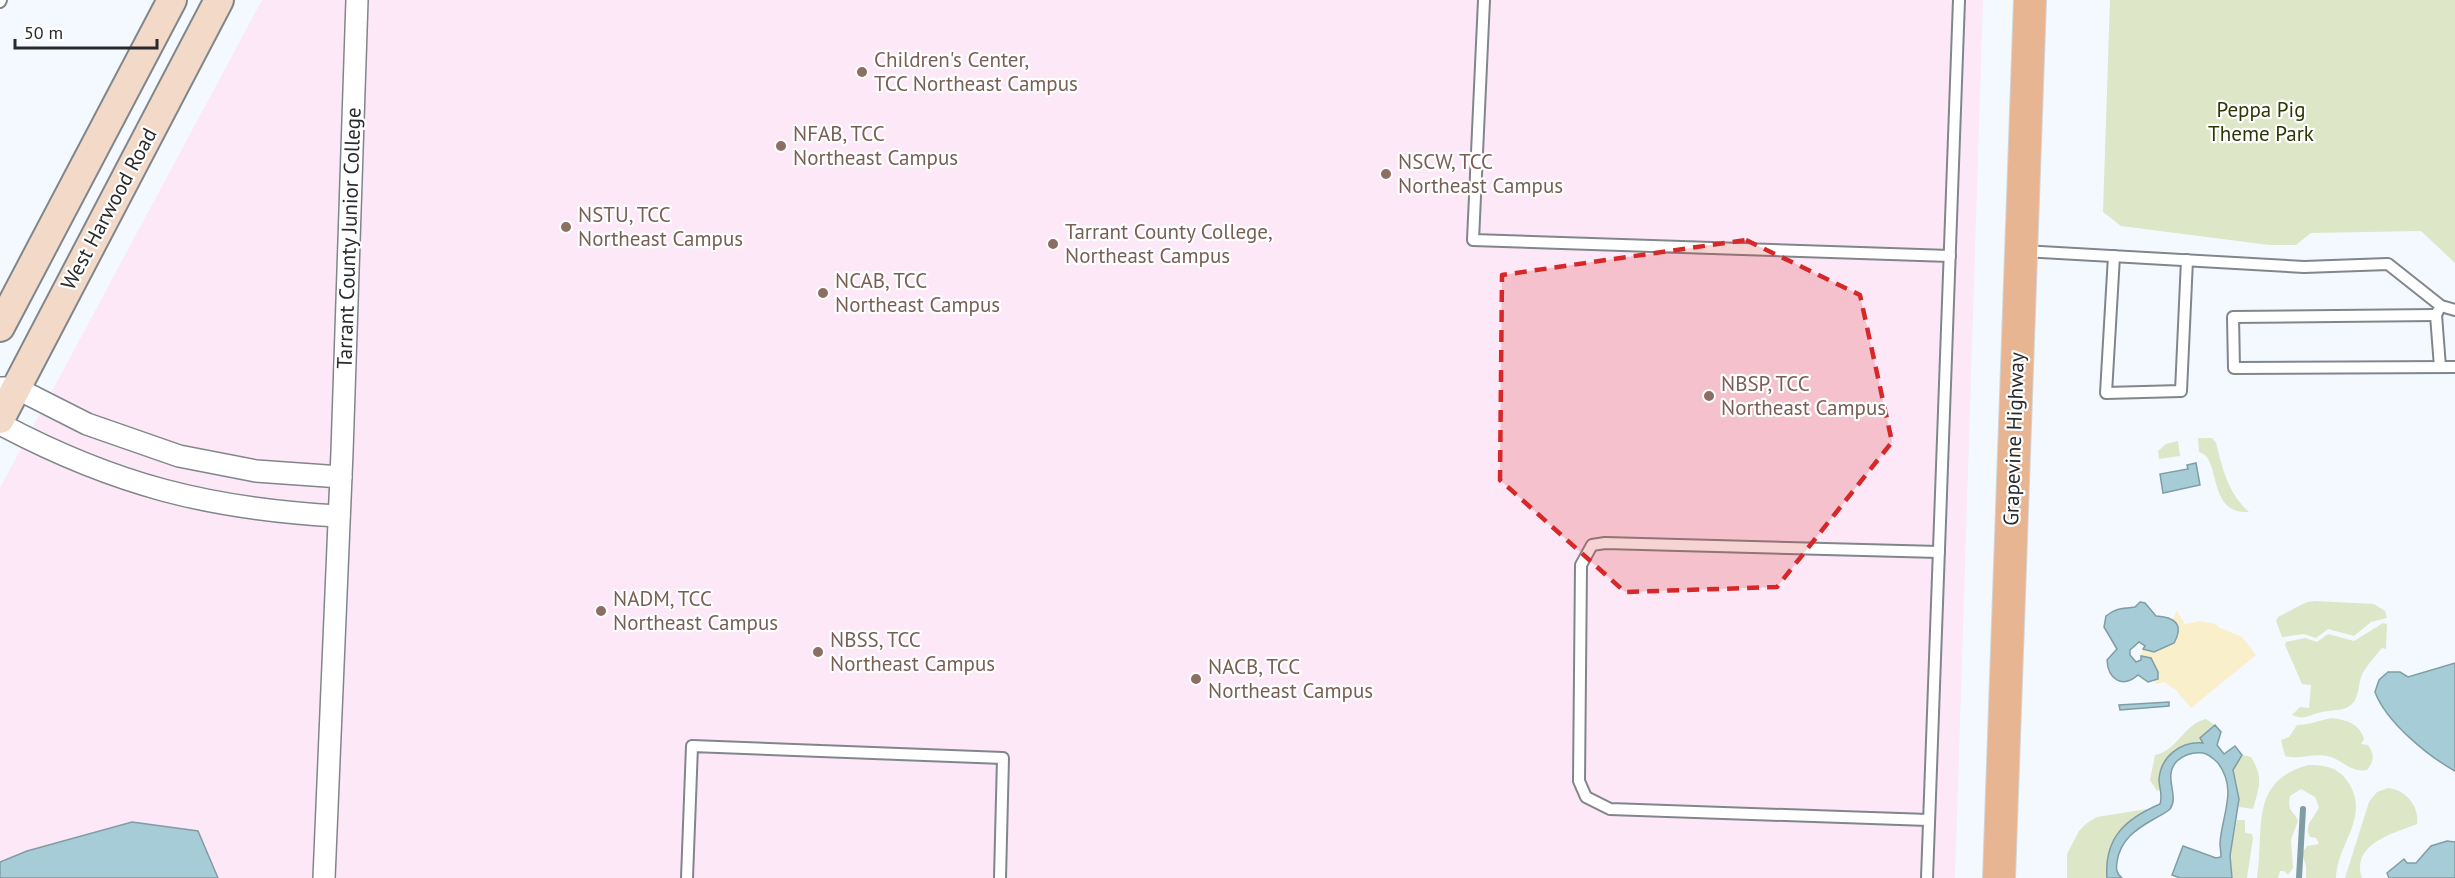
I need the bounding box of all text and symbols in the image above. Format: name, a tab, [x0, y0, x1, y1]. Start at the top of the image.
scale bar	[15, 12, 158, 50]
text: 50 m	[24, 21, 63, 44]
place label: Children's Center, TCC Northeast Campus	[874, 46, 1078, 97]
marker: Children's Center, TCC Northeast Campus	[855, 65, 869, 79]
park label: Peppa Pig Theme Park	[2208, 96, 2314, 147]
street label: Tarrant County Junior College	[330, 107, 367, 369]
place label: NFAB, TCC Northeast Campus	[793, 120, 958, 171]
street label: West Harwood Road	[55, 123, 163, 294]
marker: NFAB, TCC Northeast Campus	[774, 139, 788, 153]
place label: NSCW, TCC Northeast Campus	[1398, 148, 1563, 199]
marker: NSCW, TCC Northeast Campus	[1379, 167, 1393, 181]
place label: NSTU, TCC Northeast Campus	[578, 201, 743, 252]
place label: Tarrant County College, Northeast Campus	[1065, 218, 1273, 269]
marker: NSTU, TCC Northeast Campus	[559, 220, 573, 234]
marker: Tarrant County College, Northeast Campus	[1046, 237, 1060, 251]
place label: NCAB, TCC Northeast Campus	[835, 267, 1000, 318]
marker: NCAB, TCC Northeast Campus	[816, 286, 830, 300]
street label: Grapevine Highway	[1997, 352, 2030, 526]
place label: NBSP, TCC Northeast Campus	[1721, 370, 1886, 421]
marker: NBSP, TCC Northeast Campus	[1702, 389, 1716, 403]
place label: NADM, TCC Northeast Campus	[613, 585, 778, 636]
marker: NADM, TCC Northeast Campus	[594, 604, 608, 618]
place label: NBSS, TCC Northeast Campus	[830, 626, 995, 677]
marker: NBSS, TCC Northeast Campus	[811, 645, 825, 659]
place label: NACB, TCC Northeast Campus	[1208, 653, 1373, 704]
marker: NACB, TCC Northeast Campus	[1189, 672, 1203, 686]

